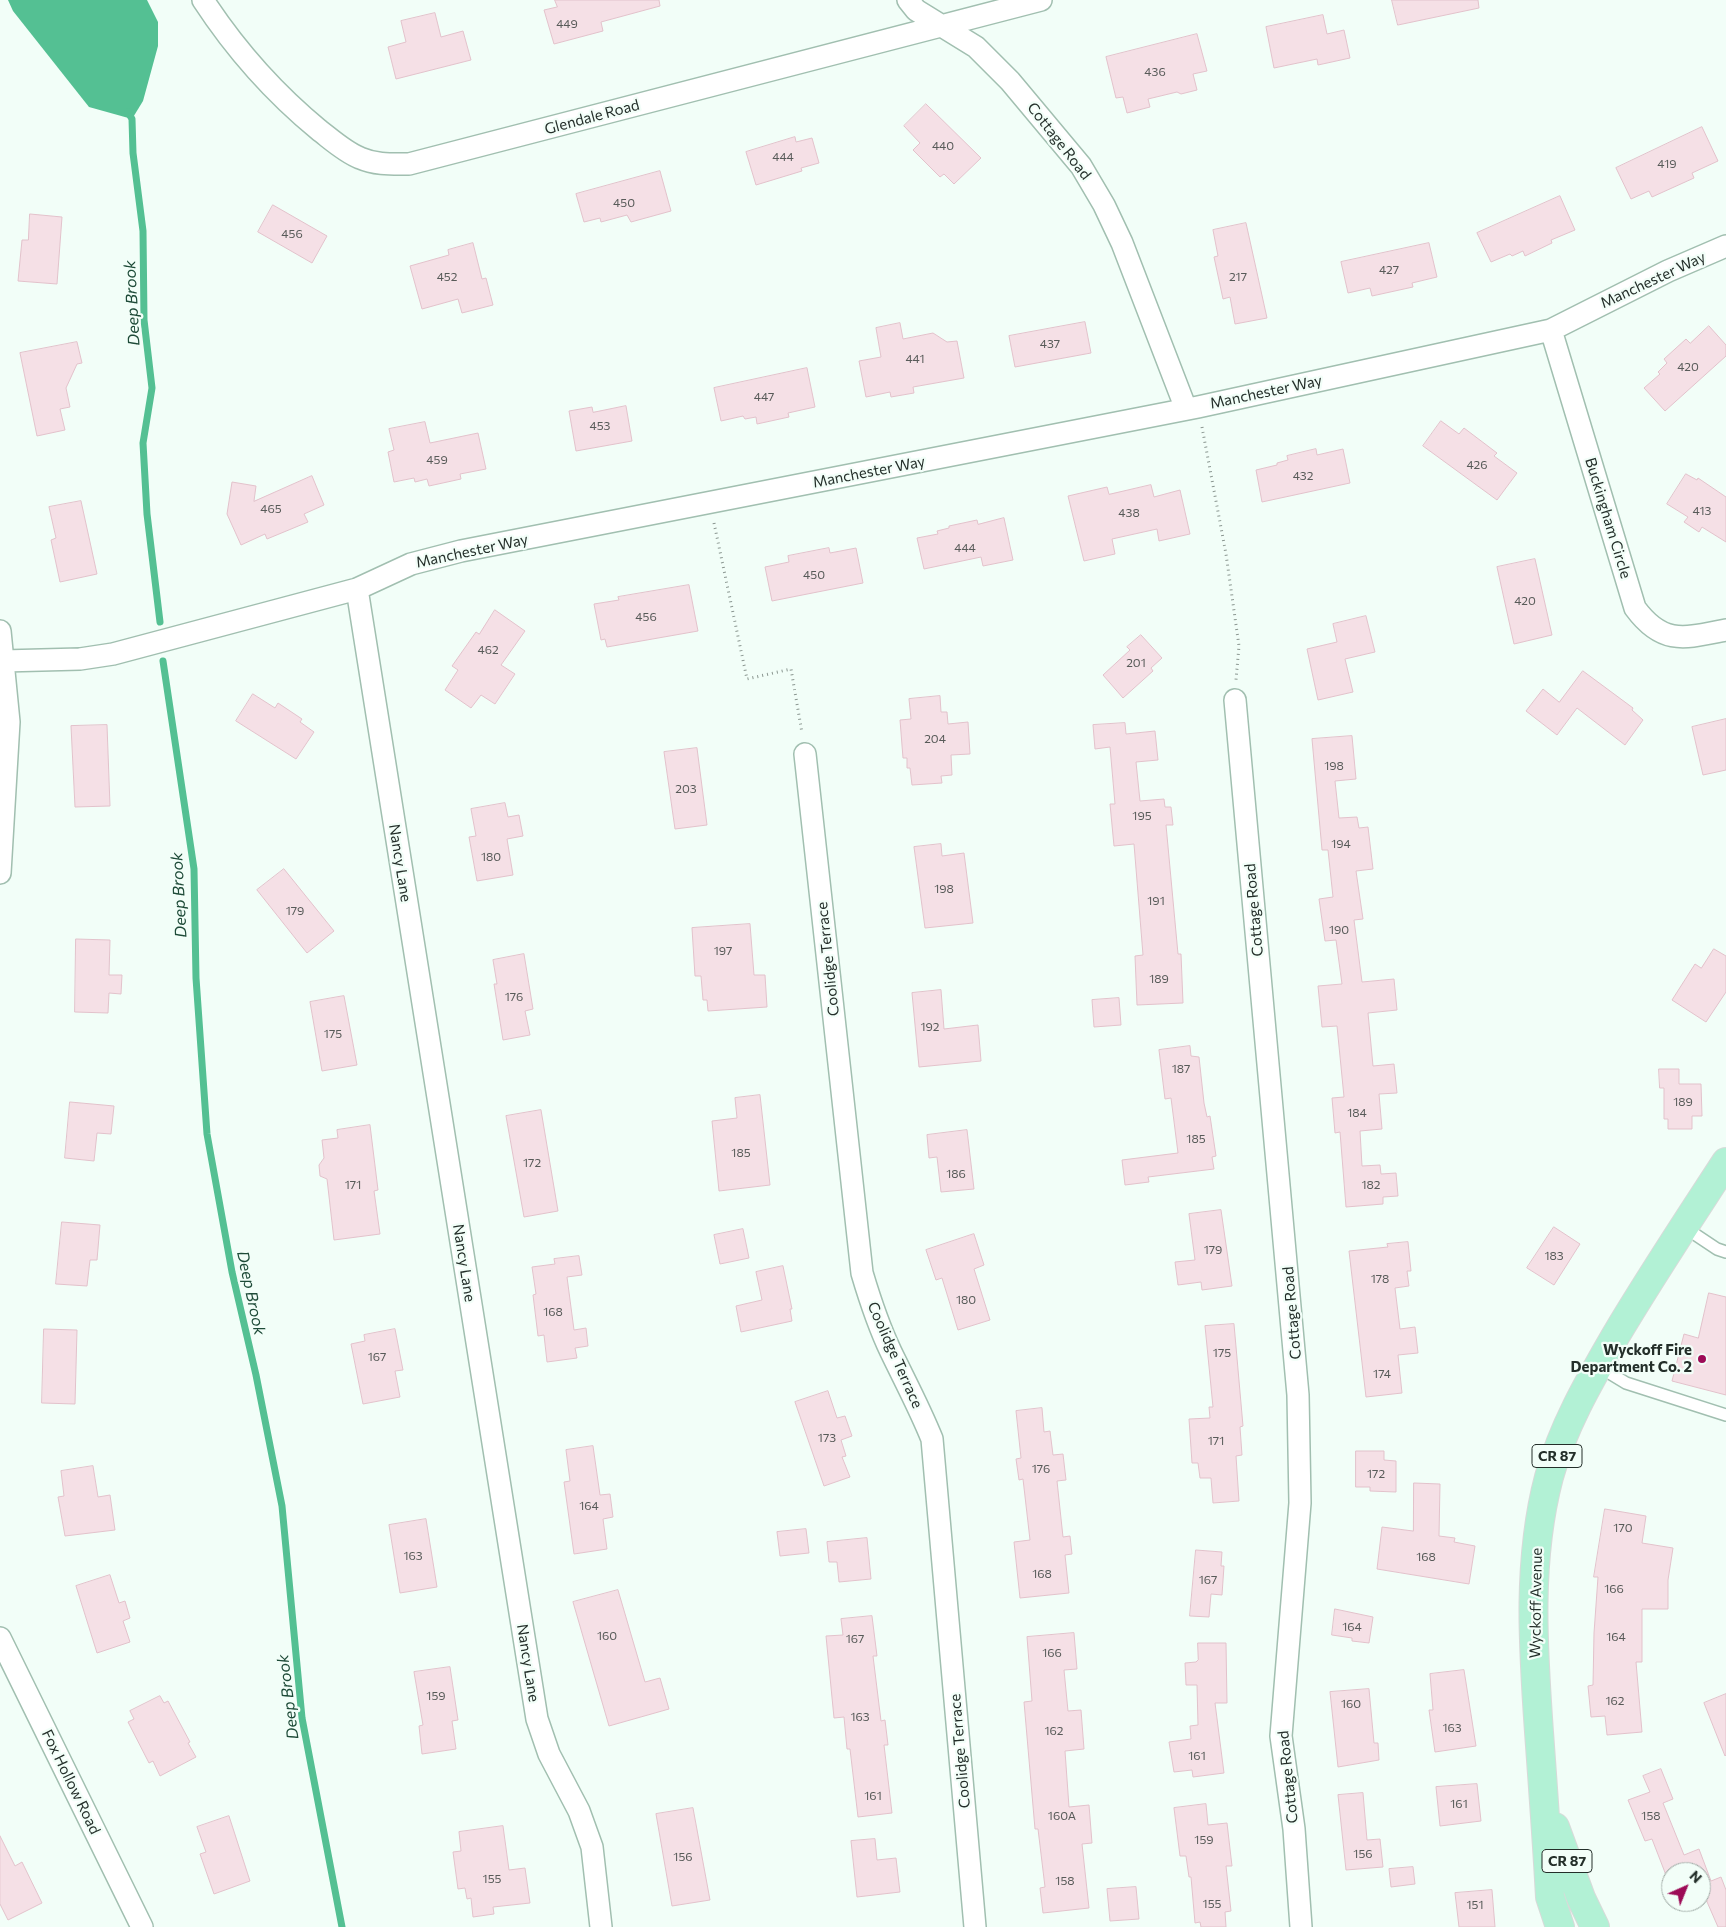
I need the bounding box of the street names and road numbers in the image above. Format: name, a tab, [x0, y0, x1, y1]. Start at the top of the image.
street label: Glendale Road	[543, 96, 641, 138]
street label: Cottage Road	[1023, 99, 1095, 183]
street label: Manchester Way	[1597, 248, 1709, 312]
street label: Manchester Way	[1208, 371, 1324, 413]
street label: Manchester Way	[811, 452, 927, 492]
street label: Buckingham Circle	[1581, 455, 1635, 581]
street label: Manchester Way	[414, 530, 530, 572]
street label: Nancy Lane	[385, 823, 415, 903]
street label: Cottage Road	[1241, 863, 1267, 957]
street label: Coolidge Terrace	[813, 901, 843, 1017]
street label: Nancy Lane	[449, 1223, 479, 1303]
street label: Cottage Road	[1279, 1266, 1305, 1360]
street label: Coolidge Terrace	[863, 1299, 927, 1411]
road number: CR 87	[1532, 1444, 1582, 1468]
street label: Wyckoff Avenue	[1526, 1547, 1546, 1659]
street label: Nancy Lane	[513, 1623, 543, 1703]
street label: Coolidge Terrace	[946, 1693, 974, 1809]
street label: Fox Hollow Road	[38, 1727, 104, 1837]
street label: Cottage Road	[1274, 1730, 1302, 1824]
road number: CR 87	[1542, 1850, 1592, 1872]

